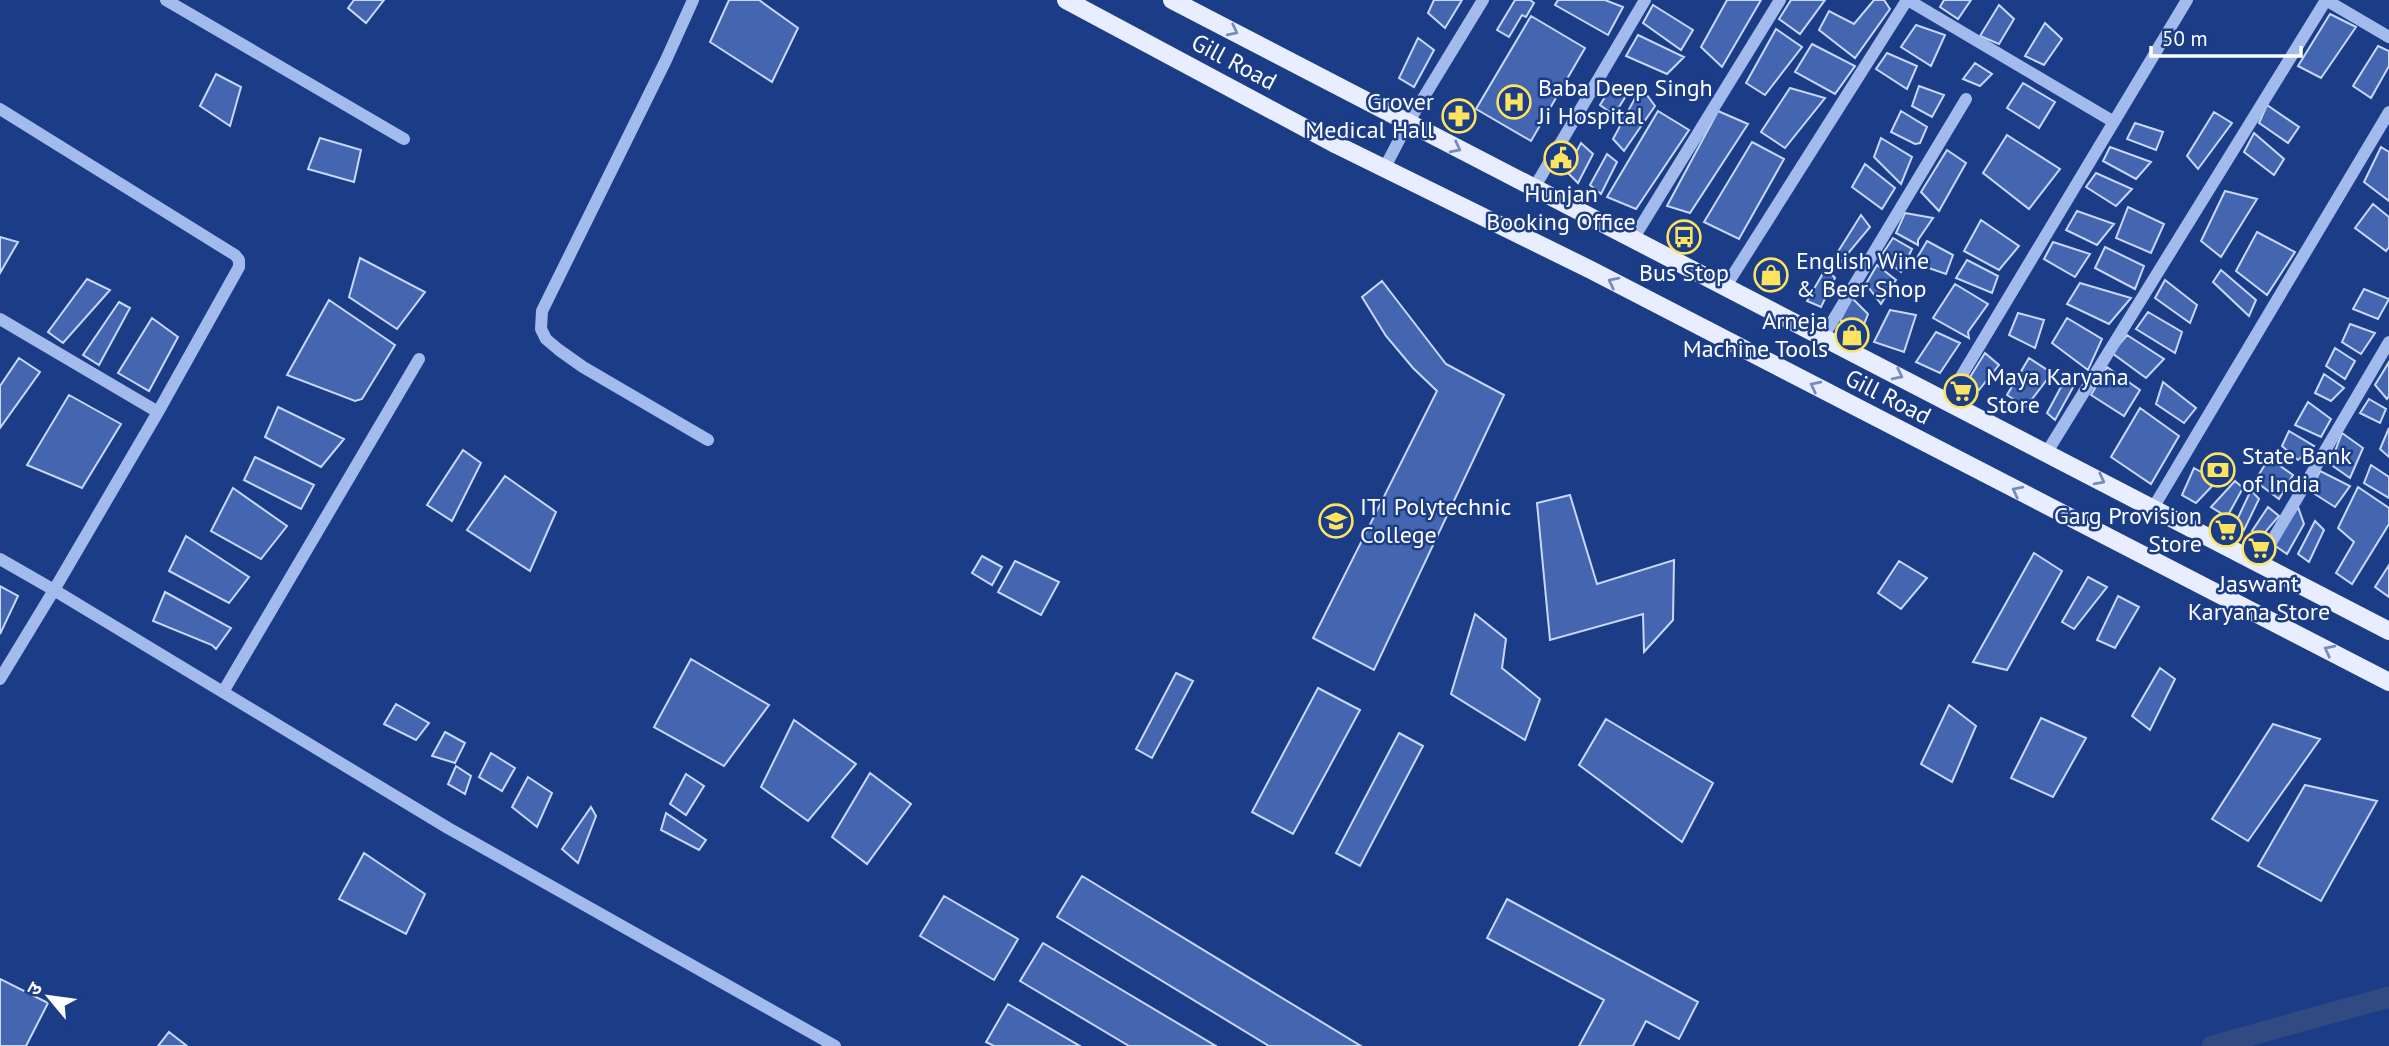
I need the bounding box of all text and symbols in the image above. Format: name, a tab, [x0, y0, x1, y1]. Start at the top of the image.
scale bar	[2151, 14, 2302, 58]
one-way arrow	[1226, 23, 1238, 37]
text: 50 m	[2162, 25, 2208, 52]
street label: Gill Road	[1186, 26, 1282, 97]
place label: Baba Deep Singh Ji Hospital	[1537, 72, 1713, 131]
hospital icon: Baba Deep Singh Ji Hospital	[1495, 83, 1533, 121]
place label: Grover Medical Hall	[1305, 86, 1434, 145]
pharmacy icon: Grover Medical Hall	[1440, 97, 1478, 135]
one-way arrow	[1449, 139, 1462, 153]
public building icon: Hunjan Booking Office	[1542, 139, 1580, 177]
place label: Hunjan Booking Office	[1486, 178, 1636, 237]
bus stop icon: Bus Stop	[1665, 218, 1703, 256]
place label: English Wine & Beer Shop	[1796, 245, 1929, 304]
shop icon: English Wine & Beer Shop	[1752, 256, 1790, 294]
place label: Bus Stop	[1639, 257, 1729, 288]
one-way arrow	[1608, 276, 1620, 290]
place label: Arneja Machine Tools	[1683, 305, 1828, 364]
shop icon: Arneja Machine Tools	[1833, 316, 1871, 354]
place label: Maya Karyana Store	[1986, 361, 2129, 420]
street label: Gill Road	[1840, 362, 1936, 431]
one-way arrow	[1891, 367, 1903, 381]
supermarket icon: Maya Karyana Store	[1942, 372, 1980, 410]
one-way arrow	[1810, 381, 1822, 395]
place label: State Bank of India	[2242, 440, 2352, 499]
bank icon: State Bank of India	[2199, 451, 2237, 489]
one-way arrow	[2093, 472, 2105, 485]
one-way arrow	[2012, 485, 2024, 499]
place label: ITI Polytechnic College	[1360, 491, 1512, 550]
place label: Garg Provision Store	[2054, 500, 2202, 559]
school or university icon: ITI Polytechnic College	[1317, 502, 1355, 540]
supermarket icon: Garg Provision Store	[2207, 511, 2245, 549]
supermarket icon: Jaswant Karyana Store	[2240, 529, 2278, 567]
place label: Jaswant Karyana Store	[2188, 568, 2330, 627]
one-way arrow	[2324, 644, 2336, 658]
north arrow	[14, 962, 84, 1032]
text: उ	[21, 977, 48, 999]

